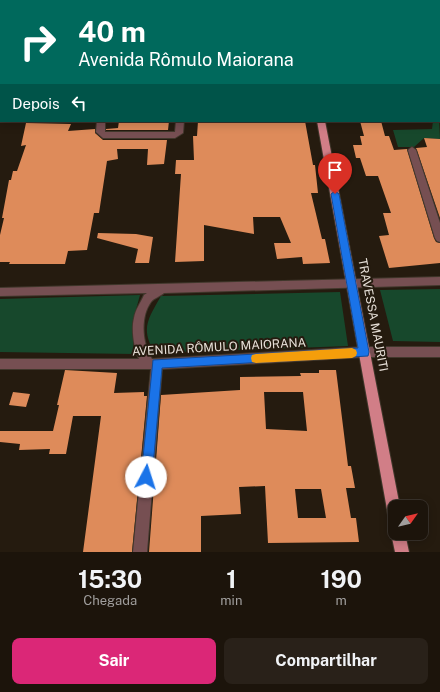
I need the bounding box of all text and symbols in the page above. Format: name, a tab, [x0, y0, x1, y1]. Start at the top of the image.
text: 40 m	[78, 15, 146, 48]
icon: right	[12, 16, 64, 68]
text: Avenida Rômulo Maiorana	[78, 49, 294, 70]
icon: left	[68, 92, 90, 114]
text: Depois	[12, 95, 60, 112]
pin	[318, 153, 352, 194]
icon: arrive	[324, 159, 346, 181]
street label: TRAVESSA MAURITI	[355, 257, 391, 373]
street label: AVENIDA RÔMULO MAIORANA	[132, 335, 307, 359]
position arrow	[125, 456, 167, 498]
north arrow	[388, 500, 428, 540]
map controls	[388, 500, 428, 540]
text: 15:30	[78, 565, 142, 593]
text: 1	[226, 565, 237, 593]
text: 190	[320, 565, 362, 593]
text: Chegada	[83, 593, 137, 608]
text: min	[220, 593, 242, 608]
text: m	[336, 593, 347, 608]
button: Sair	[12, 638, 216, 684]
button: Compartilhar	[224, 638, 428, 684]

